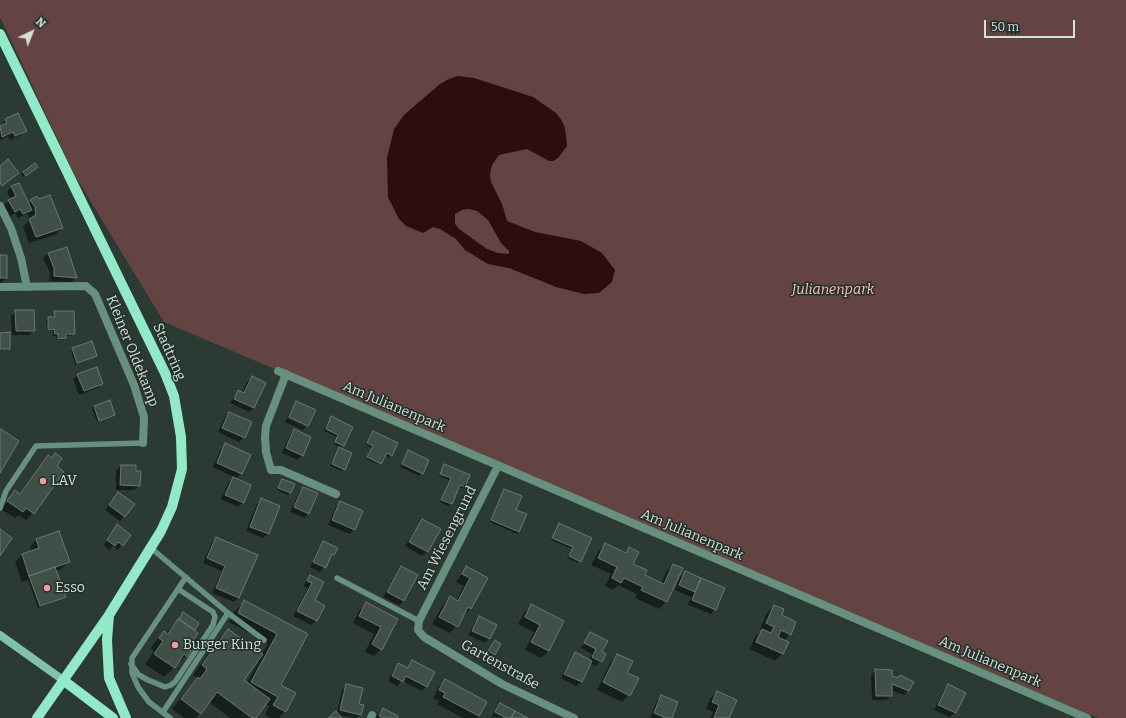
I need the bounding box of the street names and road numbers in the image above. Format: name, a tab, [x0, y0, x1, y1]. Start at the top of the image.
street label: Kleiner Oldekamp	[102, 293, 162, 409]
street label: Stadtring	[149, 321, 189, 383]
street label: Am Julianenpark	[340, 378, 448, 436]
street label: Am Wiesengrund	[414, 483, 480, 593]
street label: Am Julianenpark	[638, 506, 746, 564]
street label: Am Julianenpark	[936, 633, 1044, 691]
street label: Gartenstraße	[458, 637, 542, 693]

